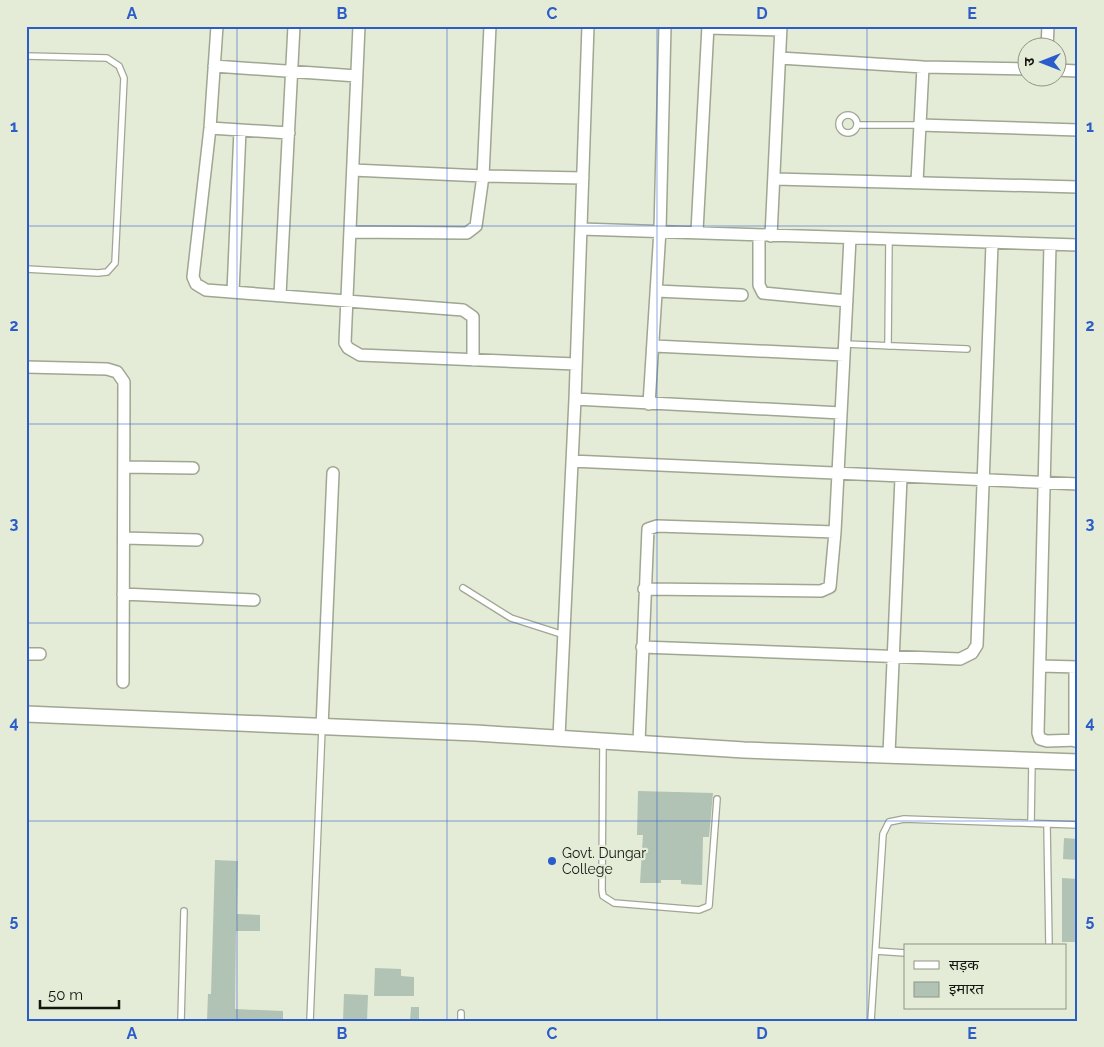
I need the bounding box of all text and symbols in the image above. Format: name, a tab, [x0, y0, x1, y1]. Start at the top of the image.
text: A	[127, 4, 138, 23]
text: B	[337, 4, 348, 23]
text: C	[547, 4, 558, 23]
text: D	[756, 4, 768, 23]
text: E	[967, 4, 977, 23]
north arrow	[1016, 38, 1066, 88]
text: उ	[1021, 57, 1037, 66]
text: 1	[10, 117, 18, 136]
text: 1	[1086, 117, 1094, 136]
text: 2	[9, 316, 19, 335]
text: 2	[1085, 316, 1095, 335]
text: 3	[10, 514, 19, 533]
text: 3	[1086, 514, 1095, 533]
text: 4	[9, 713, 19, 732]
text: 4	[1085, 713, 1095, 732]
place label: Govt. Dungar College	[562, 845, 646, 877]
marker: Govt. Dungar College	[546, 855, 558, 867]
text: 5	[10, 911, 19, 930]
text: 5	[1086, 911, 1095, 930]
legend	[904, 944, 1066, 1010]
text: सड़क	[949, 956, 979, 974]
scale bar	[40, 977, 119, 1009]
text: इमारत	[949, 980, 984, 998]
text: 50 m	[48, 986, 83, 1004]
text: A	[127, 1024, 138, 1043]
text: B	[337, 1024, 348, 1043]
text: C	[547, 1024, 558, 1043]
text: D	[756, 1024, 768, 1043]
text: E	[967, 1024, 977, 1043]

